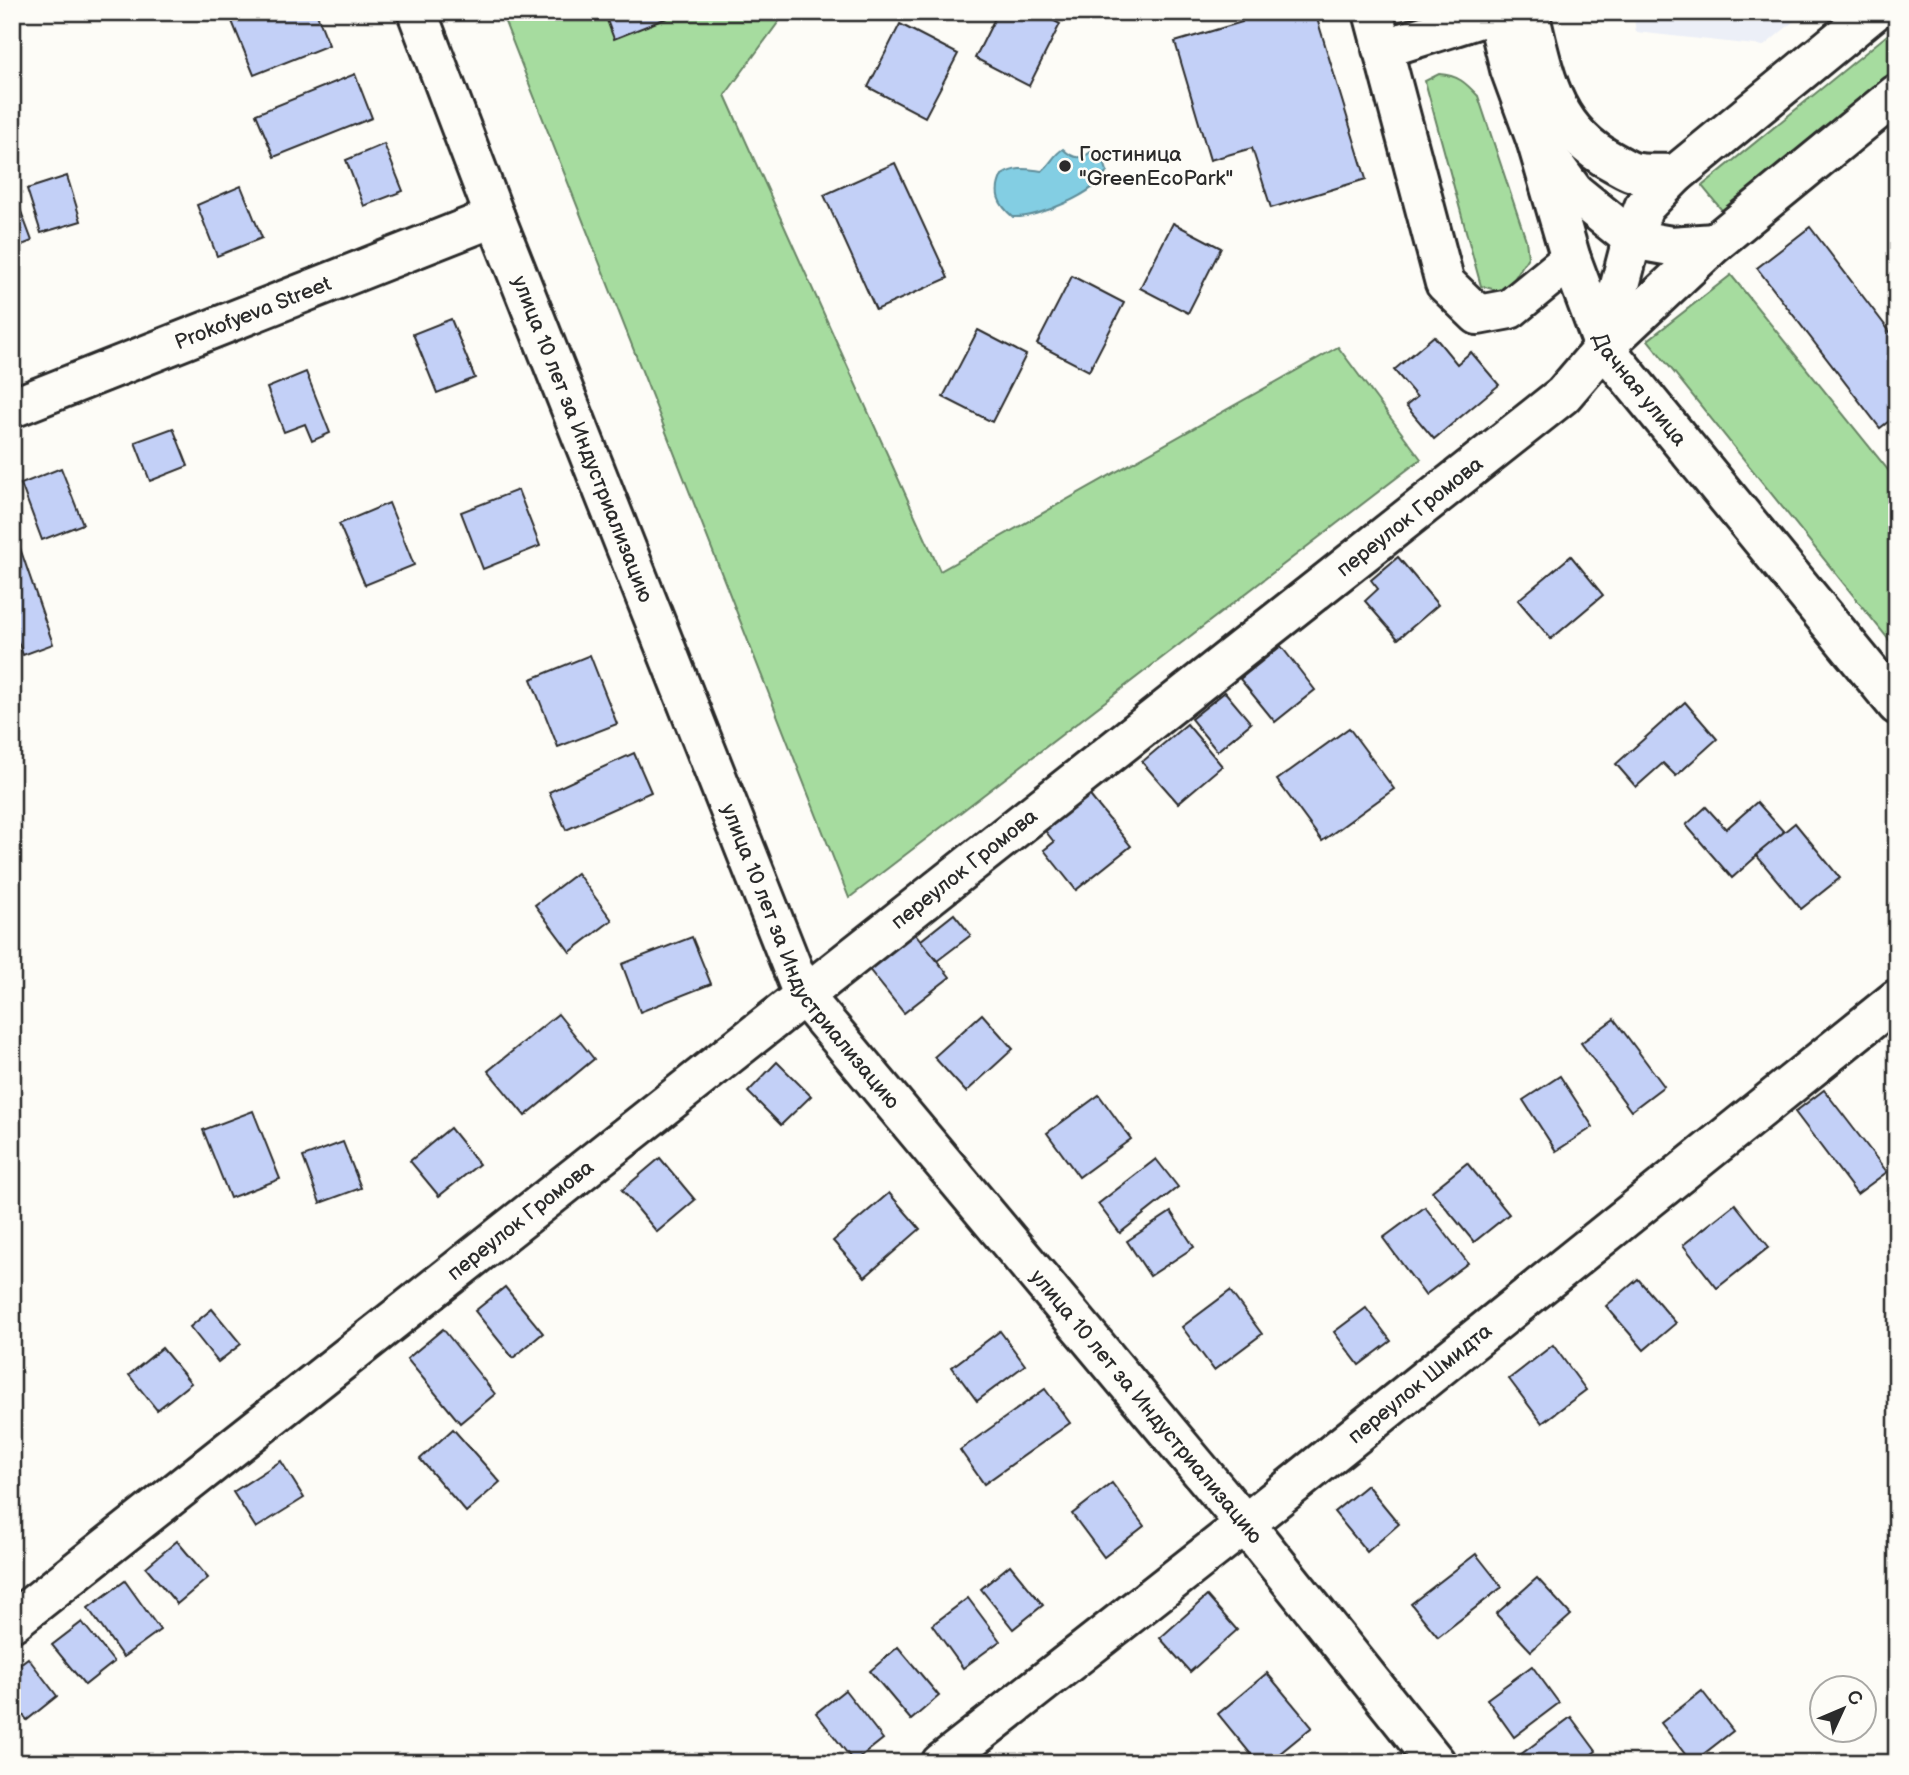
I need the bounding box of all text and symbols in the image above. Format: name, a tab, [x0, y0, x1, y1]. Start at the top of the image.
place label: Гостиница "GreenEcoPark"	[1079, 142, 1233, 191]
marker: Гостиница "GreenEcoPark"	[1057, 158, 1073, 174]
street label: Prokofyeva Street	[171, 271, 335, 355]
street label: улица 10 лет за Индустриализацию	[506, 272, 658, 606]
street label: Дачная улица	[1587, 330, 1692, 452]
street label: переулок Громова	[1332, 451, 1488, 582]
street label: улица 10 лет за Индустриализацию	[716, 800, 905, 1114]
street label: переулок Громова	[886, 803, 1043, 935]
street label: переулок Громова	[442, 1154, 599, 1286]
street label: улица 10 лет за Индустриализацию	[1025, 1265, 1268, 1549]
street label: переулок Шмидта	[1343, 1318, 1497, 1449]
north arrow	[1808, 1674, 1878, 1744]
text: С	[1841, 1685, 1867, 1711]

